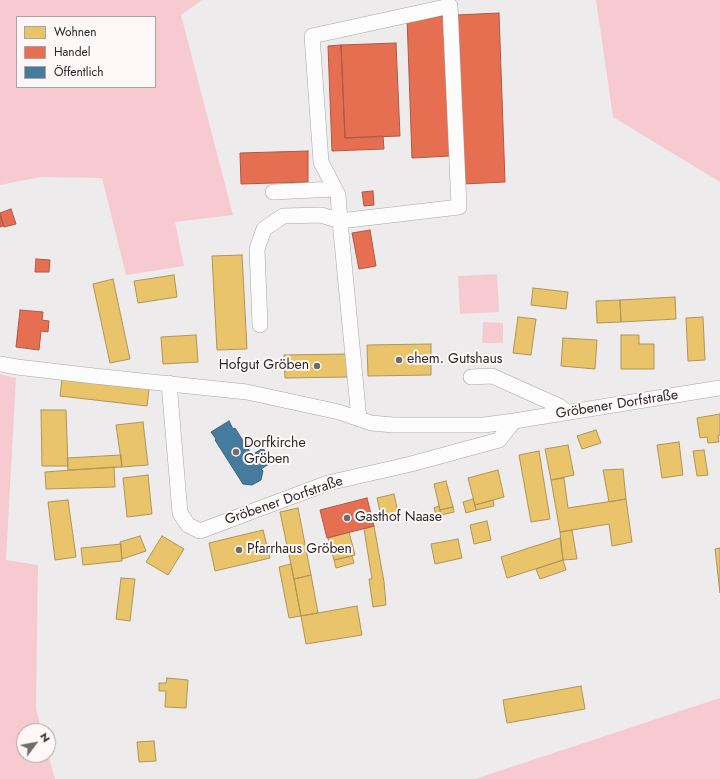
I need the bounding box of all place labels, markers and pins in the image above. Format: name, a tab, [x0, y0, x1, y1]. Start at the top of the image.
place label: ehem. Gutshaus	[407, 352, 502, 368]
marker: ehem. Gutshaus	[394, 355, 404, 365]
place label: Hofgut Gröben	[219, 358, 309, 374]
marker: Hofgut Gröben	[312, 361, 322, 371]
place label: Dorfkirche Gröben	[244, 436, 306, 468]
marker: Dorfkirche Gröben	[231, 447, 241, 457]
place label: Gasthof Naase	[355, 510, 442, 526]
marker: Gasthof Naase	[342, 513, 352, 523]
place label: Pfarrhaus Gröben	[247, 542, 352, 558]
marker: Pfarrhaus Gröben	[234, 545, 244, 555]

